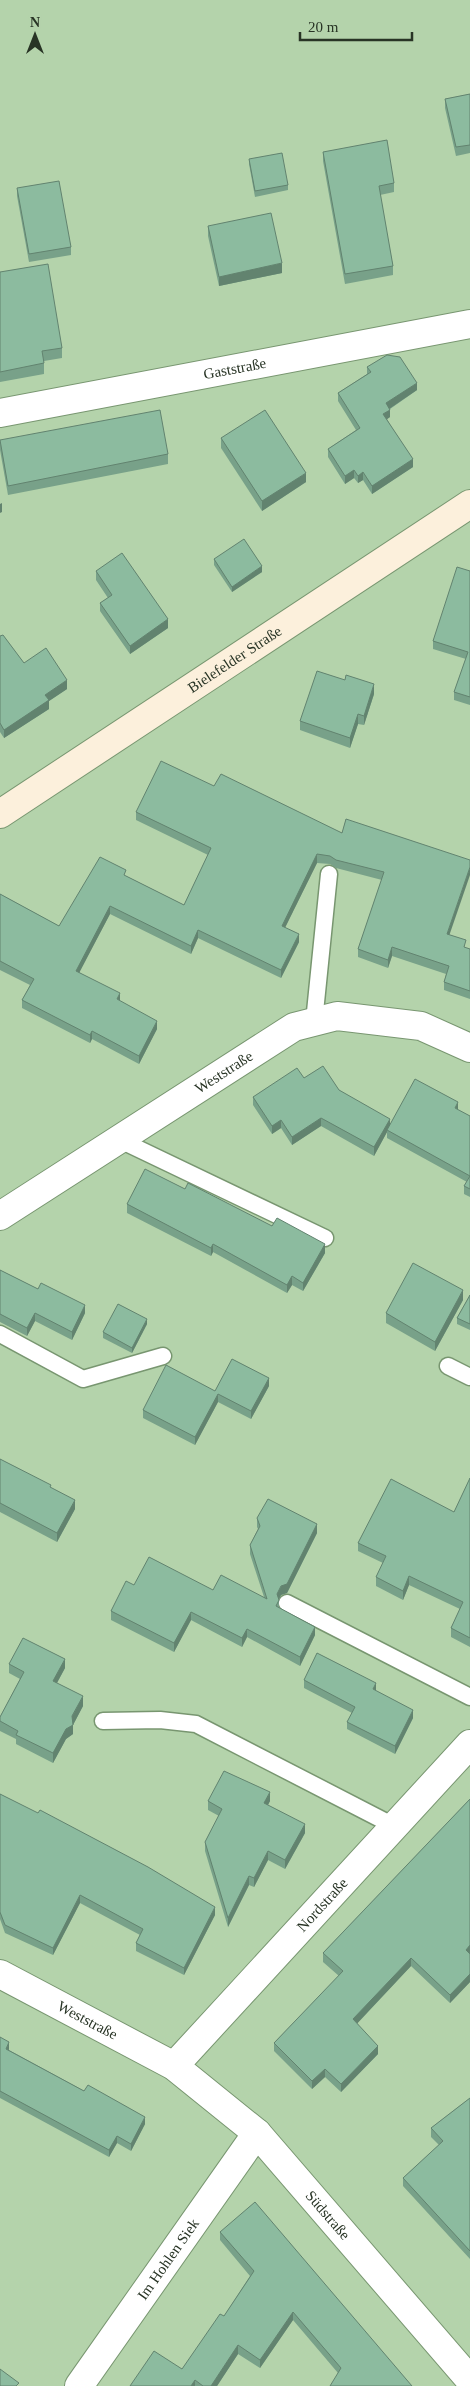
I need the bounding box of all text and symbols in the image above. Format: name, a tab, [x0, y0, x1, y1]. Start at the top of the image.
north arrow	[10, 10, 60, 60]
scale bar	[300, 10, 412, 42]
text: N	[30, 15, 40, 30]
text: 20 m	[308, 19, 339, 35]
street label: Gaststraße	[202, 355, 268, 382]
street label: Bielefelder Straße	[185, 622, 285, 696]
street label: Weststraße	[192, 1048, 256, 1097]
street label: Nordstraße	[294, 1875, 351, 1935]
street label: Weststraße	[55, 1998, 121, 2043]
street label: Südstraße	[302, 2188, 353, 2243]
street label: Im Hohlen Siek	[134, 2215, 202, 2303]

